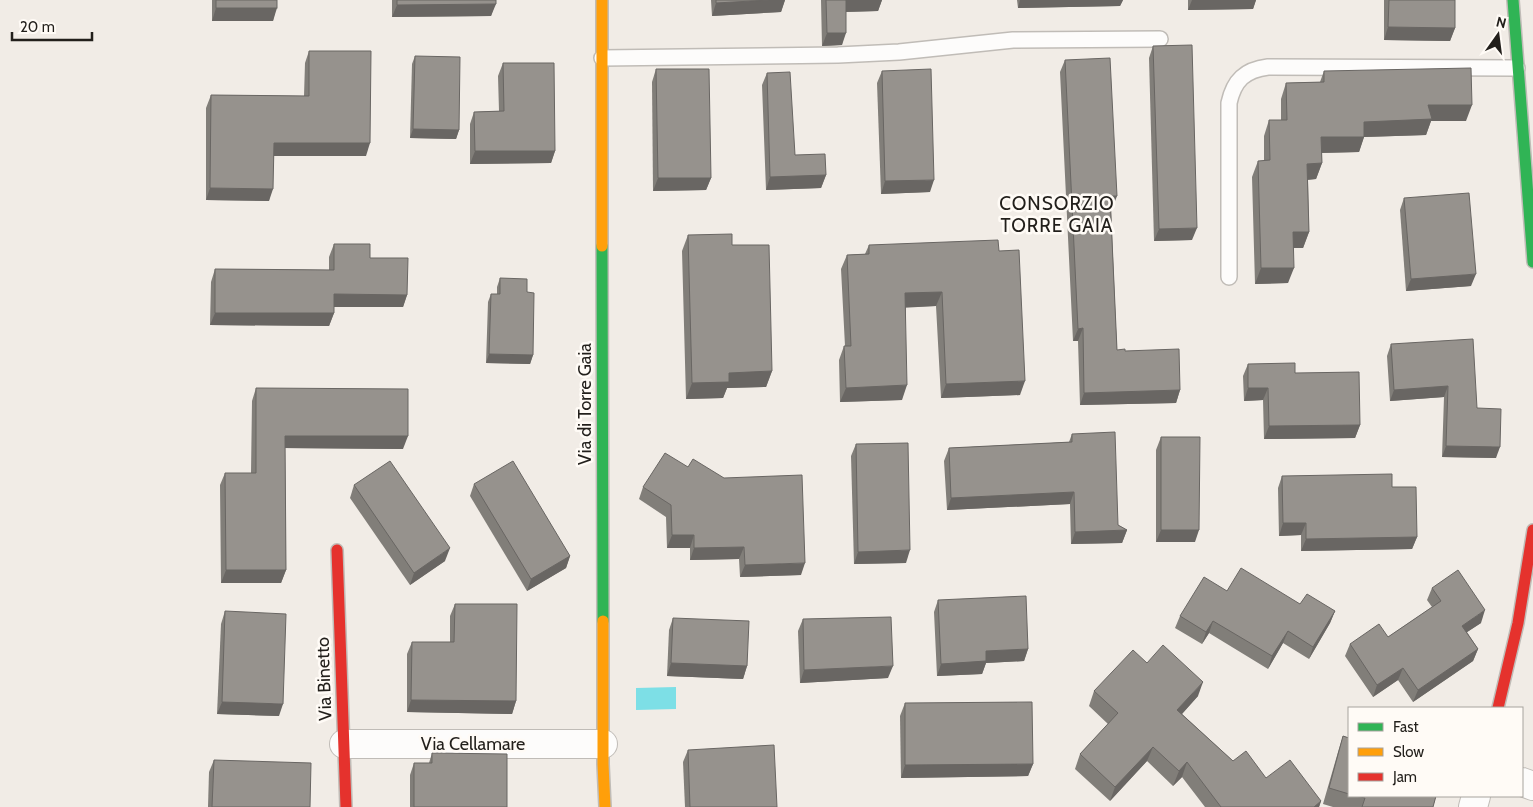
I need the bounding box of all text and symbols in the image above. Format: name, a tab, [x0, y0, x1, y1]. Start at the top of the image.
scale bar	[12, 10, 92, 42]
north arrow	[1473, 10, 1523, 60]
text: N	[1494, 12, 1508, 32]
text: 20 m	[20, 18, 55, 36]
district label: CONSORZIO TORRE GAIA	[999, 192, 1115, 237]
street label: Via di Torre Gaia	[574, 343, 596, 465]
street label: Via Binetto	[312, 637, 336, 721]
legend	[1348, 707, 1523, 797]
text: Fast	[1393, 718, 1418, 736]
street label: Via Cellamare	[421, 733, 525, 755]
text: Slow	[1393, 743, 1424, 761]
text: Jam	[1392, 768, 1417, 786]

